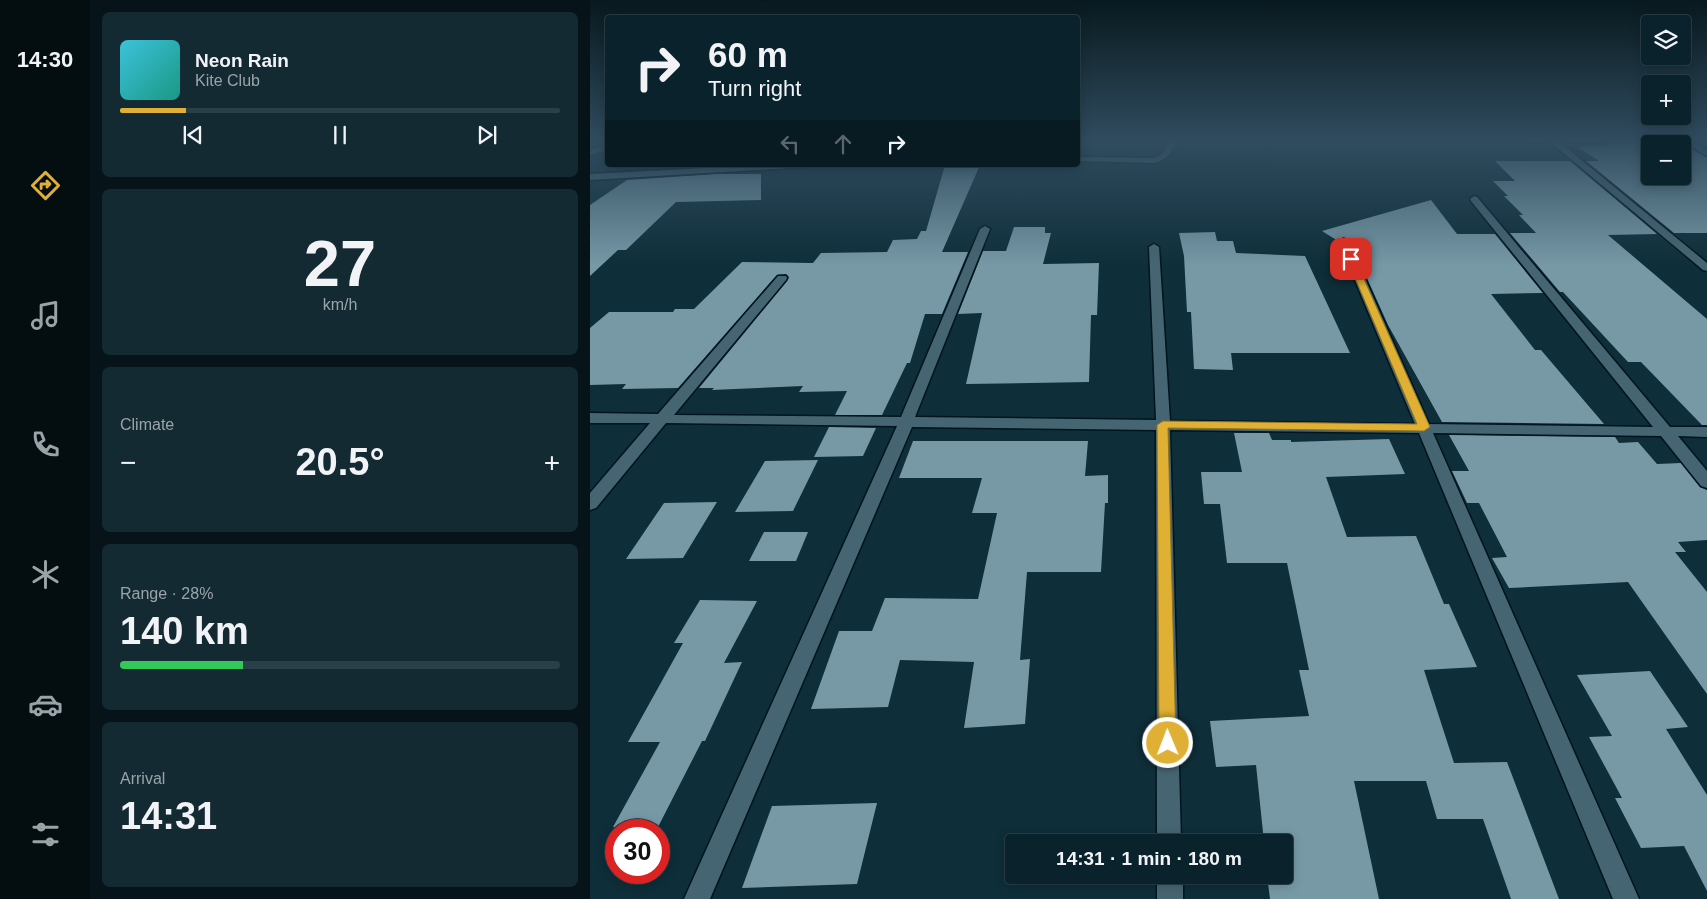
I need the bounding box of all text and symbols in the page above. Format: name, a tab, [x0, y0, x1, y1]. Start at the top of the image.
map controls	[1641, 15, 1691, 185]
button: layers	[1641, 15, 1691, 65]
icon: right	[625, 35, 690, 100]
text: 60 m	[708, 35, 788, 74]
text: 14:30	[17, 47, 73, 72]
text: Neon Rain	[195, 50, 289, 71]
text: Kite Club	[195, 72, 260, 89]
button: +	[1641, 75, 1691, 125]
text: Turn right	[708, 76, 801, 101]
icon: previous	[179, 121, 207, 149]
icon: pause	[326, 121, 354, 149]
icon: next	[473, 121, 501, 149]
icon: left	[776, 130, 804, 158]
icon: ahead	[829, 130, 857, 158]
icon: right	[882, 130, 910, 158]
button: −	[1641, 135, 1691, 185]
icon: directions	[28, 168, 63, 203]
text: 27	[304, 227, 376, 300]
pin	[1330, 238, 1372, 280]
icon: arrive	[1337, 245, 1365, 273]
text: km/h	[323, 296, 357, 313]
icon: music	[28, 298, 63, 333]
text: Climate	[120, 416, 174, 433]
icon: phone	[28, 427, 63, 462]
text: 20.5°	[295, 441, 385, 483]
text: −	[120, 447, 136, 478]
text: +	[544, 447, 560, 478]
icon: climate	[28, 557, 63, 592]
text: Range · 28%	[120, 585, 213, 602]
text: 140 km	[120, 610, 249, 652]
icon: car	[28, 687, 63, 722]
position arrow	[1141, 716, 1193, 768]
text: Arrival	[120, 770, 165, 787]
text: 14:31	[120, 795, 217, 837]
icon: filters	[28, 817, 63, 852]
speed limit sign: 30	[605, 819, 670, 884]
text: 14:31 · 1 min · 180 m	[1056, 848, 1242, 869]

